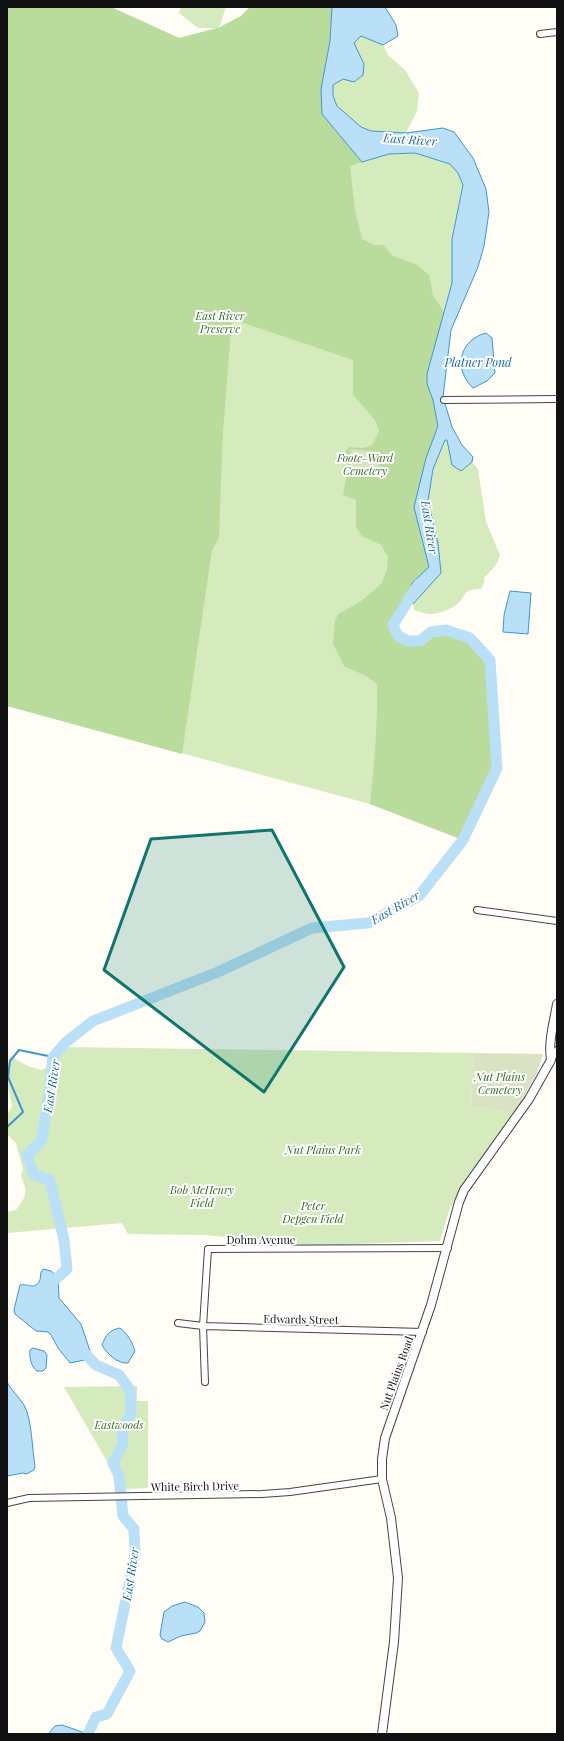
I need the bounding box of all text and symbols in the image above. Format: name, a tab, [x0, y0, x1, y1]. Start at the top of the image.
water label: East River	[382, 129, 438, 149]
park label: East River Preserve	[194, 308, 245, 336]
water label: Platner Pond	[443, 354, 512, 370]
park label: Foote-Ward Cemetery	[336, 450, 394, 478]
water label: East River	[418, 498, 442, 556]
water label: East River	[367, 886, 423, 928]
water label: East River	[39, 1057, 63, 1115]
park label: Nut Plains Cemetery	[474, 1069, 526, 1097]
park label: Nut Plains Park	[284, 1142, 361, 1157]
park label: Bob McHenry Field	[169, 1182, 235, 1210]
park label: Peter Depgen Field	[282, 1198, 344, 1226]
street label: Dohm Avenue	[227, 1232, 296, 1247]
street label: Edwards Street	[263, 1311, 339, 1327]
street label: Nut Plains Road	[376, 1333, 417, 1412]
park label: Eastwoods	[94, 1417, 144, 1432]
street label: White Birch Drive	[150, 1478, 240, 1494]
water label: East River	[118, 1545, 142, 1603]

